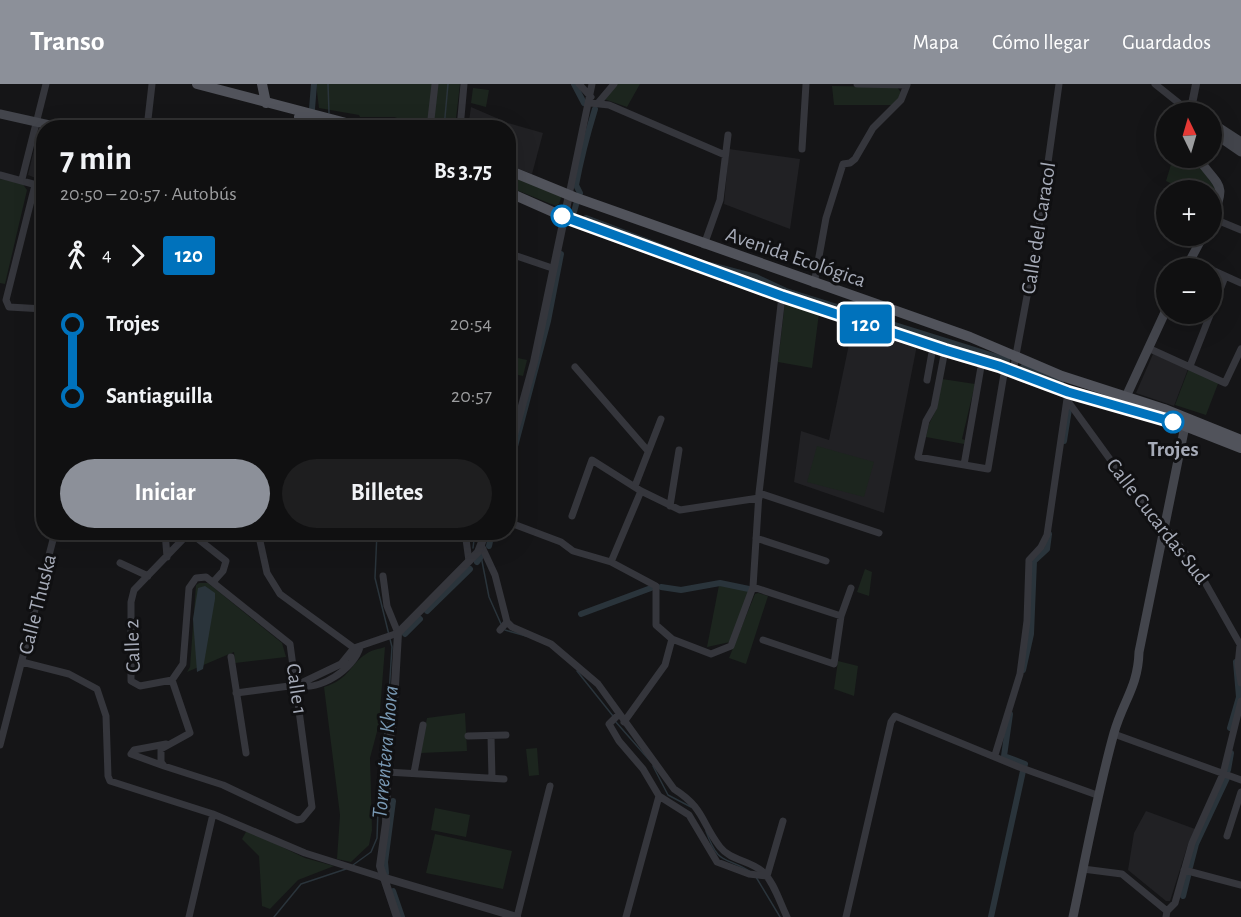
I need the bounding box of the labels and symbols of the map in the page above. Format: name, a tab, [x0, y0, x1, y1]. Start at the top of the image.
north arrow	[1156, 102, 1222, 168]
street label: Calle del Caracol	[1018, 160, 1059, 296]
unlabelled marker	[551, 205, 573, 227]
street label: Avenida Ecológica	[723, 224, 869, 291]
line badge: 120	[832, 304, 900, 344]
marker: Trojes	[1162, 411, 1184, 433]
place label: Trojes	[1147, 439, 1199, 460]
street label: Calle Cucardas Sud	[1102, 455, 1213, 588]
street label: Calle Thuska	[15, 552, 60, 656]
street label: Calle 2	[121, 619, 144, 673]
street label: Calle 1	[283, 662, 310, 716]
water label: Torrentera Khora	[368, 685, 402, 820]

